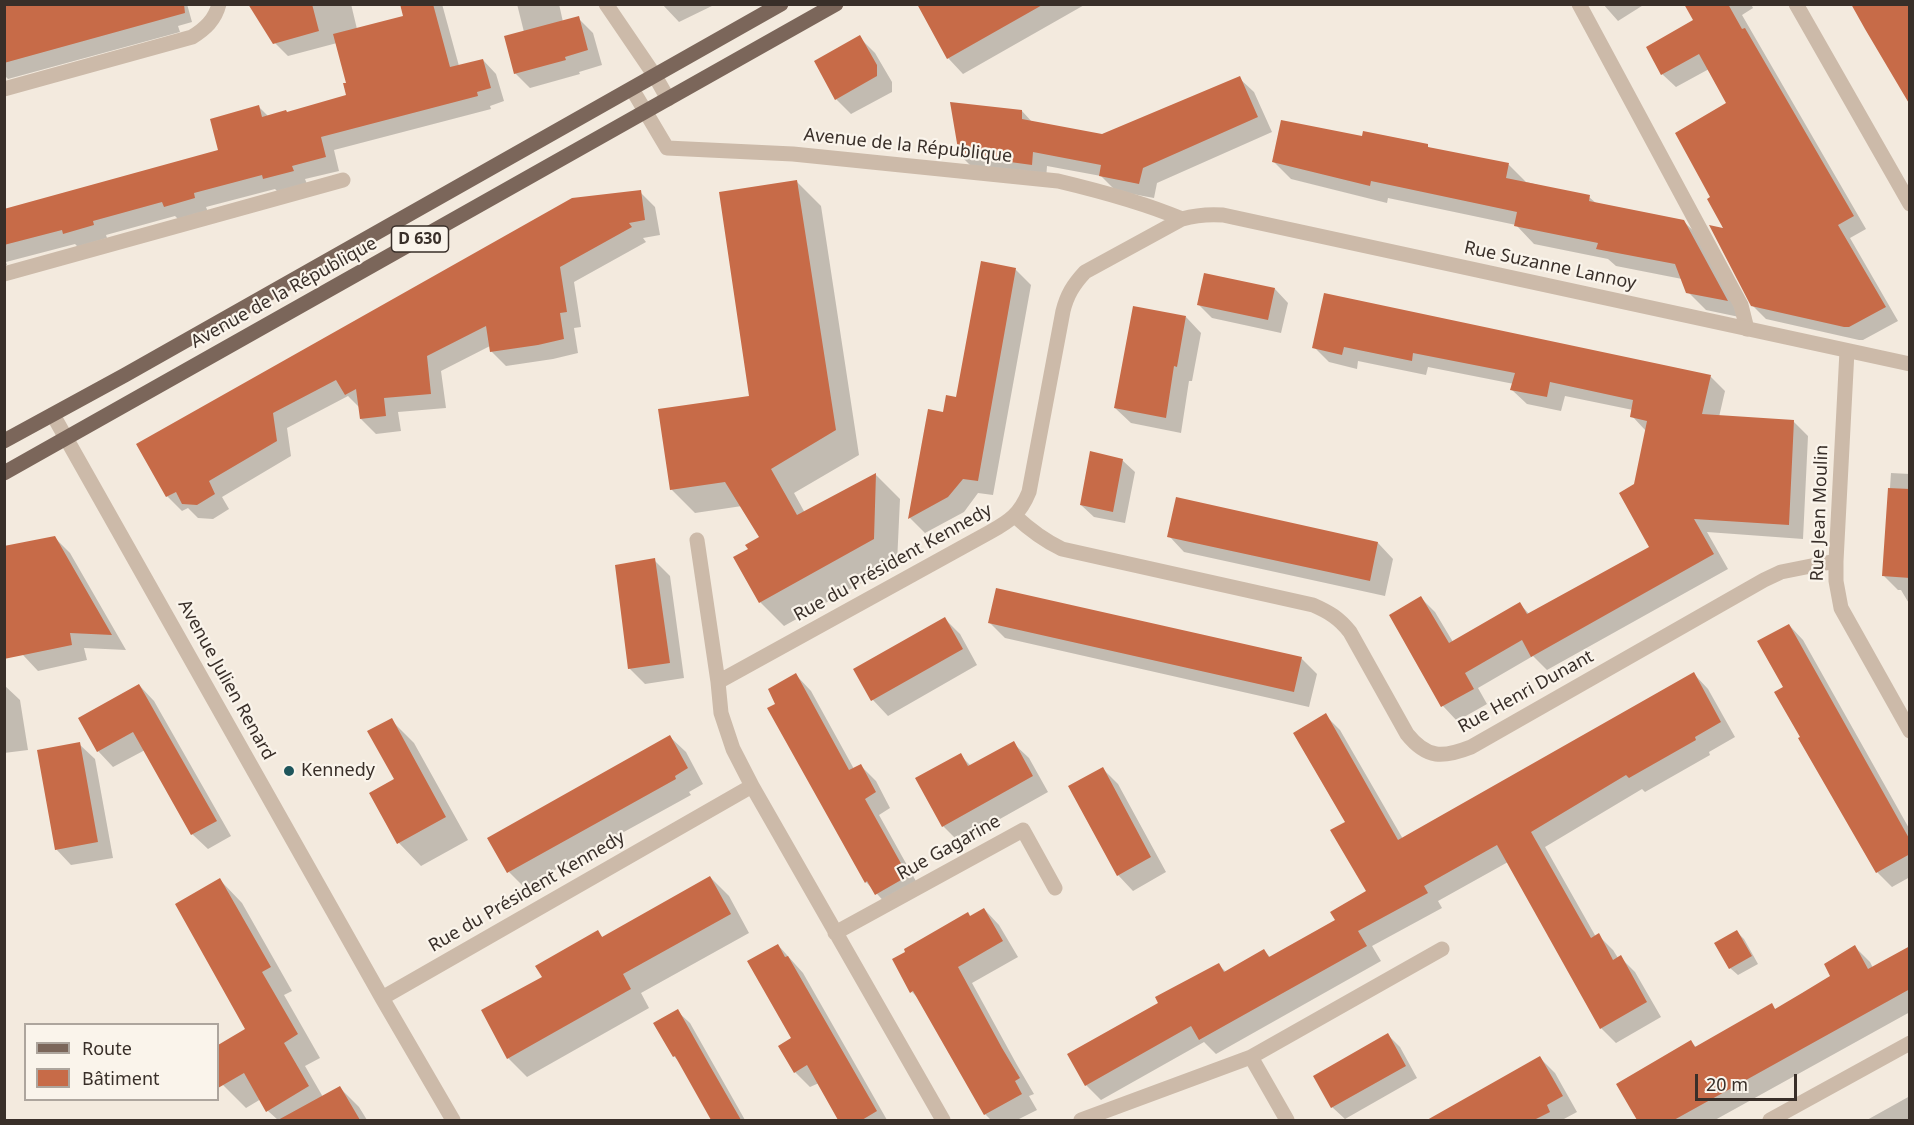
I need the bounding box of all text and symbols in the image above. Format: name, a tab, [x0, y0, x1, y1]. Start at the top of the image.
street label: Avenue de la République	[803, 124, 1013, 168]
road number: D 630	[392, 226, 448, 252]
street label: Avenue de la République	[187, 233, 381, 353]
street label: Rue Suzanne Lannoy	[1462, 237, 1638, 295]
street label: Rue Jean Moulin	[1807, 444, 1833, 582]
street label: Rue du Président Kennedy	[790, 500, 996, 626]
street label: Avenue Julien Renard	[173, 596, 279, 764]
street label: Rue Henri Dunant	[1454, 646, 1598, 738]
place label: Kennedy	[301, 760, 375, 782]
marker: Kennedy	[282, 764, 296, 778]
street label: Rue Gagarine	[894, 811, 1004, 885]
street label: Rue du Président Kennedy	[425, 827, 629, 957]
legend	[24, 1023, 219, 1101]
text: Route	[82, 1036, 132, 1060]
scale bar	[1698, 1062, 1800, 1100]
text: Bâtiment	[82, 1066, 160, 1090]
text: 20 m	[1706, 1072, 1748, 1096]

